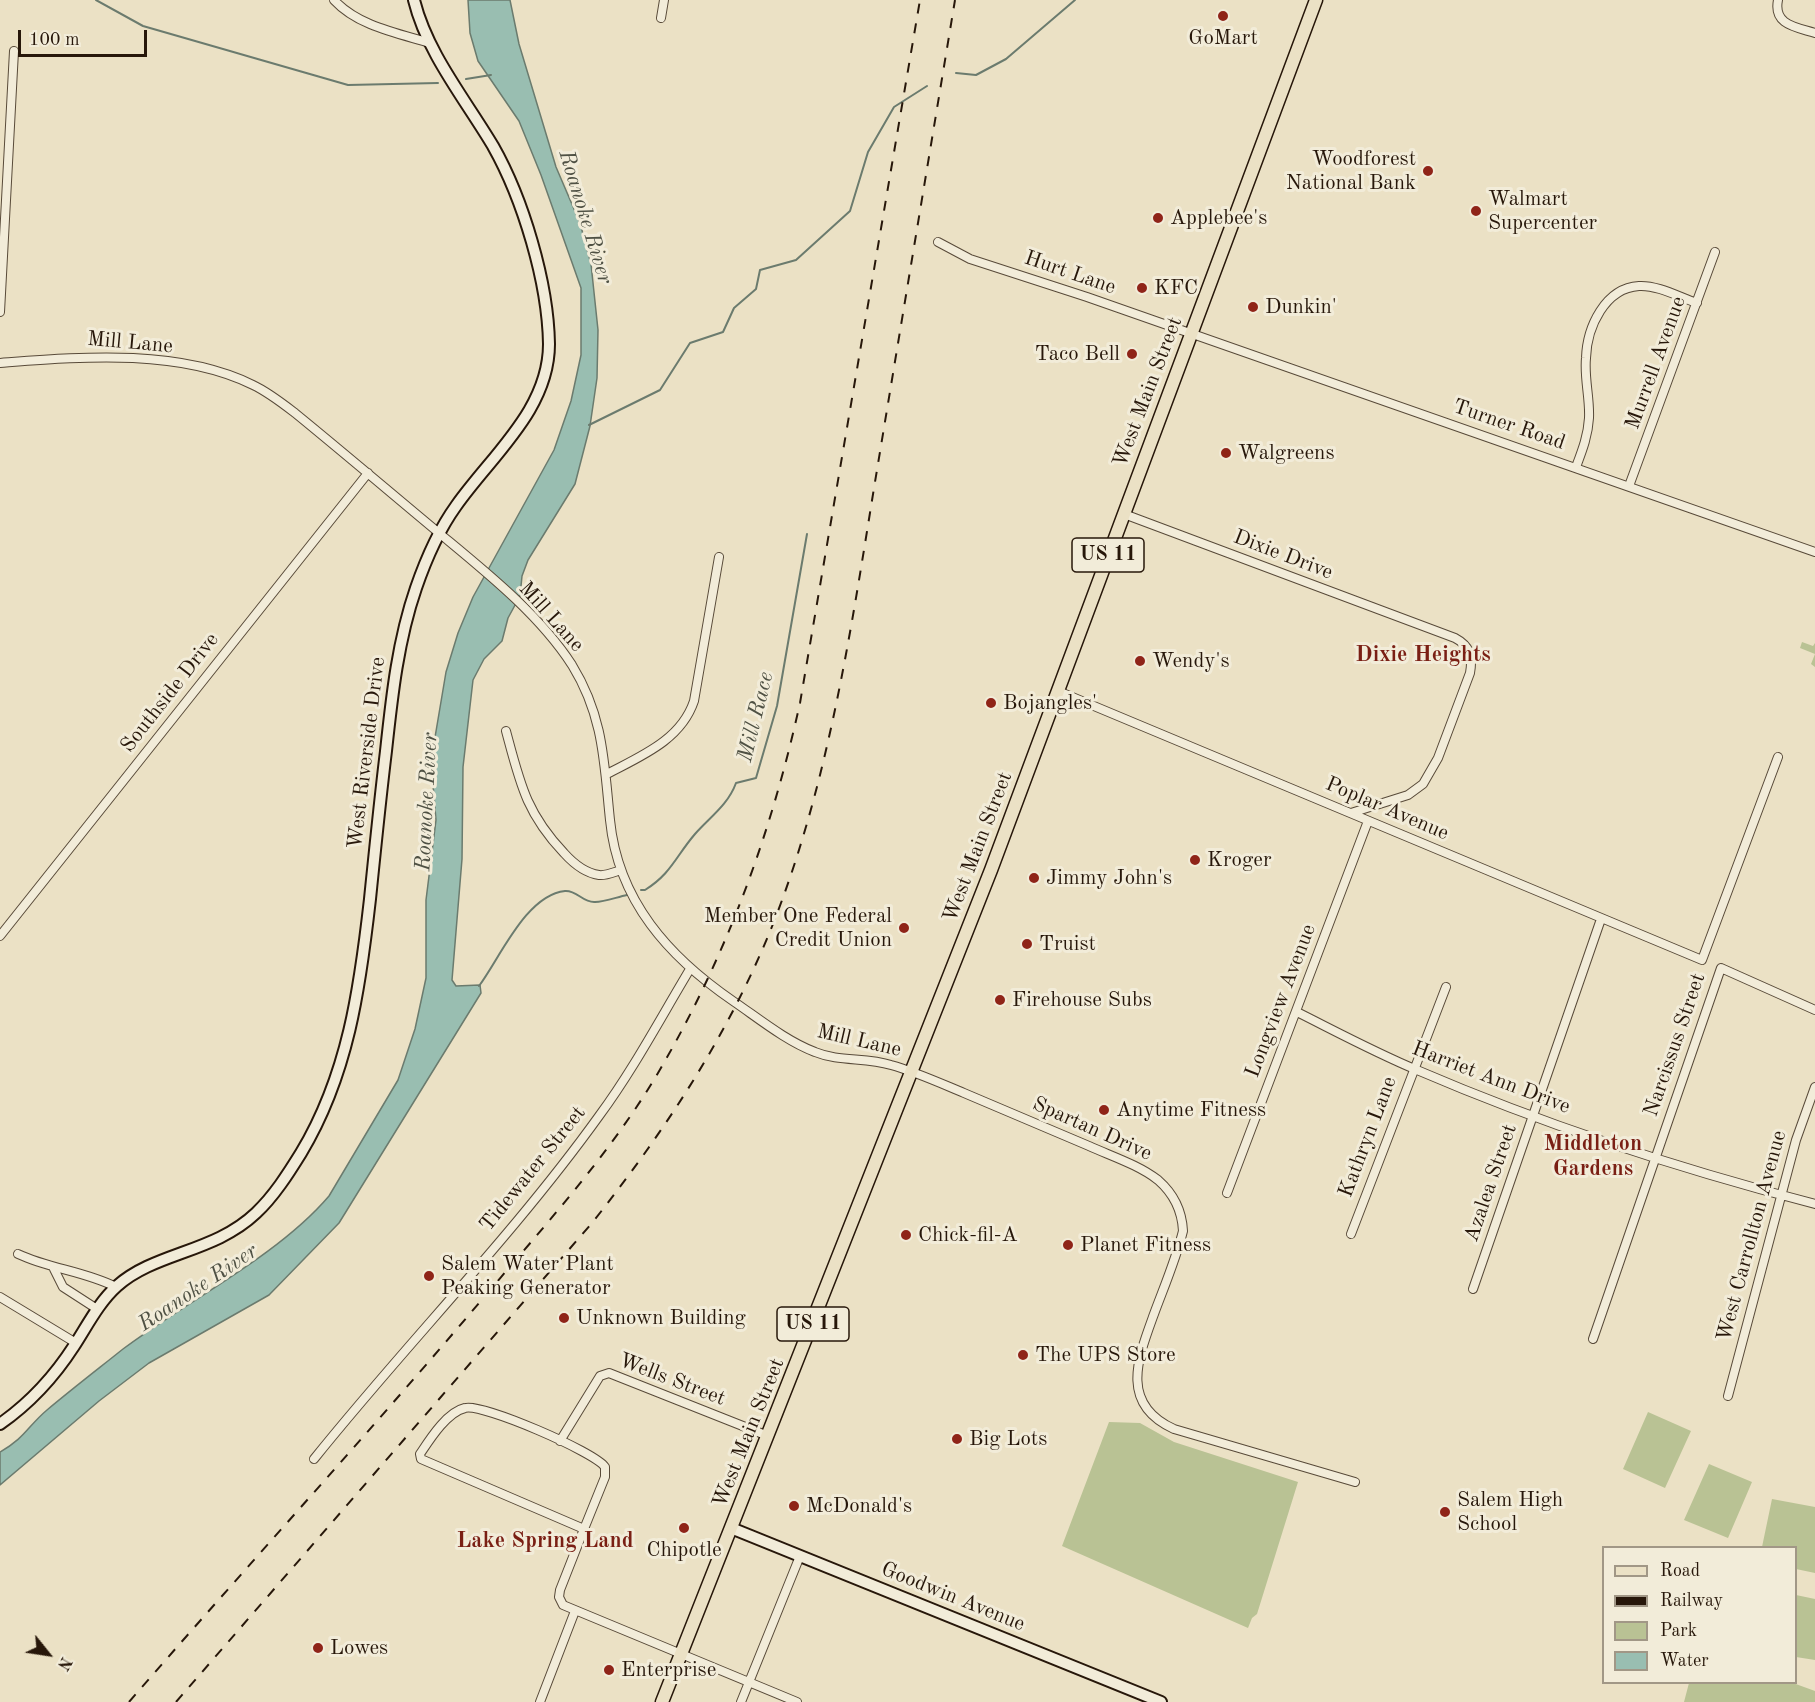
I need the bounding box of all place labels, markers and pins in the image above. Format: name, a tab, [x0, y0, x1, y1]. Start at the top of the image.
marker: GoMart	[1216, 9, 1230, 23]
place label: GoMart	[1188, 25, 1258, 51]
place label: Woodforest National Bank	[1286, 146, 1416, 196]
marker: Woodforest National Bank	[1421, 164, 1435, 178]
place label: Walmart Supercenter	[1488, 186, 1597, 236]
marker: Walmart Supercenter	[1469, 204, 1483, 218]
place label: Applebee's	[1170, 205, 1267, 231]
marker: Applebee's	[1151, 211, 1165, 225]
place label: KFC	[1154, 275, 1198, 301]
marker: KFC	[1135, 281, 1149, 295]
place label: Dunkin'	[1265, 294, 1337, 320]
marker: Dunkin'	[1246, 300, 1260, 314]
place label: Taco Bell	[1035, 341, 1120, 367]
marker: Taco Bell	[1125, 347, 1139, 361]
place label: Walgreens	[1238, 440, 1335, 466]
marker: Walgreens	[1219, 446, 1233, 460]
place label: Wendy's	[1152, 648, 1230, 674]
marker: Wendy's	[1133, 654, 1147, 668]
place label: Bojangles'	[1003, 690, 1097, 716]
marker: Bojangles'	[984, 696, 998, 710]
place label: Kroger	[1207, 847, 1272, 873]
marker: Kroger	[1188, 853, 1202, 867]
place label: Jimmy John's	[1046, 865, 1172, 891]
marker: Jimmy John's	[1027, 871, 1041, 885]
place label: Member One Federal Credit Union	[704, 903, 892, 953]
marker: Member One Federal Credit Union	[897, 921, 911, 935]
place label: Truist	[1039, 931, 1096, 957]
marker: Truist	[1020, 937, 1034, 951]
place label: Firehouse Subs	[1012, 987, 1152, 1013]
marker: Firehouse Subs	[993, 993, 1007, 1007]
place label: Anytime Fitness	[1116, 1097, 1266, 1123]
marker: Anytime Fitness	[1097, 1103, 1111, 1117]
place label: Chick-fil-A	[918, 1222, 1018, 1248]
marker: Chick-fil-A	[899, 1228, 913, 1242]
place label: Planet Fitness	[1080, 1232, 1211, 1258]
marker: Planet Fitness	[1061, 1238, 1075, 1252]
place label: Salem Water Plant Peaking Generator	[441, 1251, 614, 1301]
marker: Salem Water Plant Peaking Generator	[422, 1269, 436, 1283]
place label: Unknown Building	[576, 1305, 746, 1331]
marker: Unknown Building	[557, 1311, 571, 1325]
place label: The UPS Store	[1035, 1342, 1176, 1368]
marker: The UPS Store	[1016, 1348, 1030, 1362]
place label: Big Lots	[969, 1426, 1047, 1452]
marker: Big Lots	[950, 1432, 964, 1446]
place label: Salem High School	[1457, 1487, 1563, 1537]
place label: McDonald's	[806, 1493, 912, 1519]
marker: McDonald's	[787, 1499, 801, 1513]
marker: Salem High School	[1438, 1505, 1452, 1519]
marker: Chipotle	[677, 1521, 691, 1535]
place label: Chipotle	[646, 1537, 722, 1563]
place label: Lowes	[330, 1635, 388, 1661]
marker: Lowes	[311, 1641, 325, 1655]
place label: Enterprise	[621, 1657, 716, 1683]
marker: Enterprise	[602, 1663, 616, 1677]

